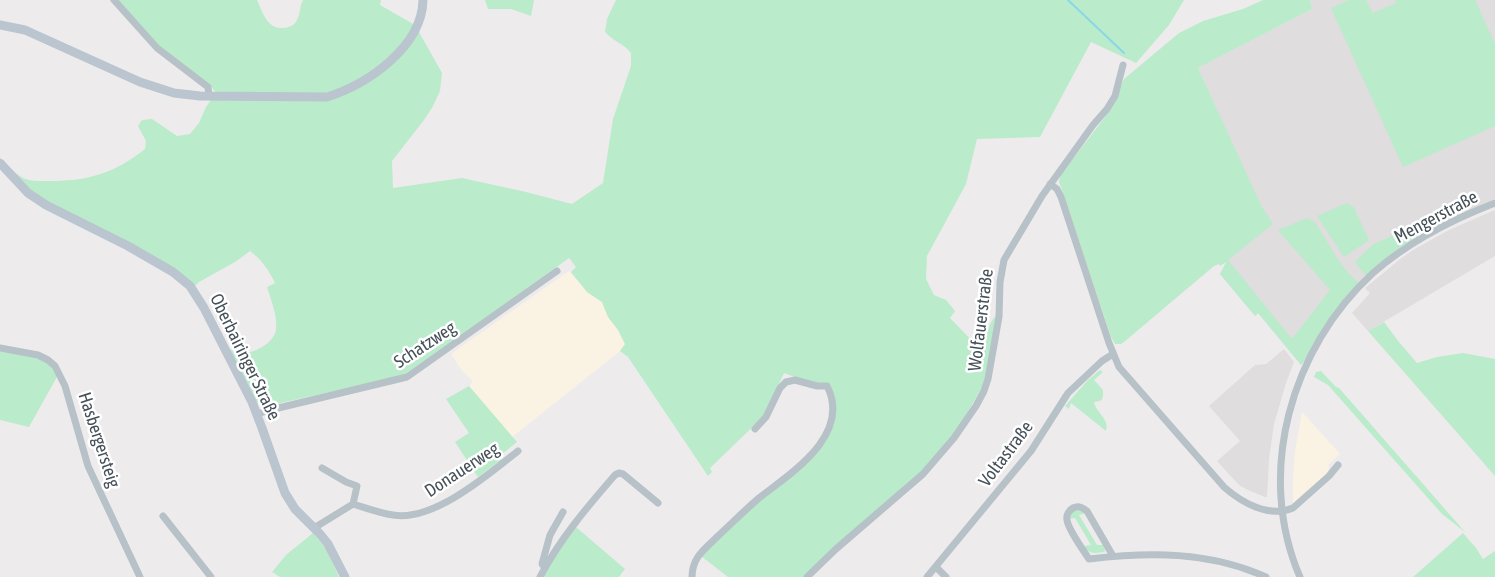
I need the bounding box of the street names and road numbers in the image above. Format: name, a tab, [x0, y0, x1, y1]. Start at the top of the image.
street label: Mengerstraße	[1391, 186, 1481, 248]
street label: Wolfauerstraße	[964, 268, 998, 372]
street label: Oberbairinger Straße	[205, 290, 285, 424]
street label: Schatzweg	[390, 317, 460, 373]
street label: Hasbergersteig	[73, 390, 125, 490]
street label: Voltastraße	[974, 417, 1038, 491]
street label: Donauerweg	[421, 438, 503, 502]

